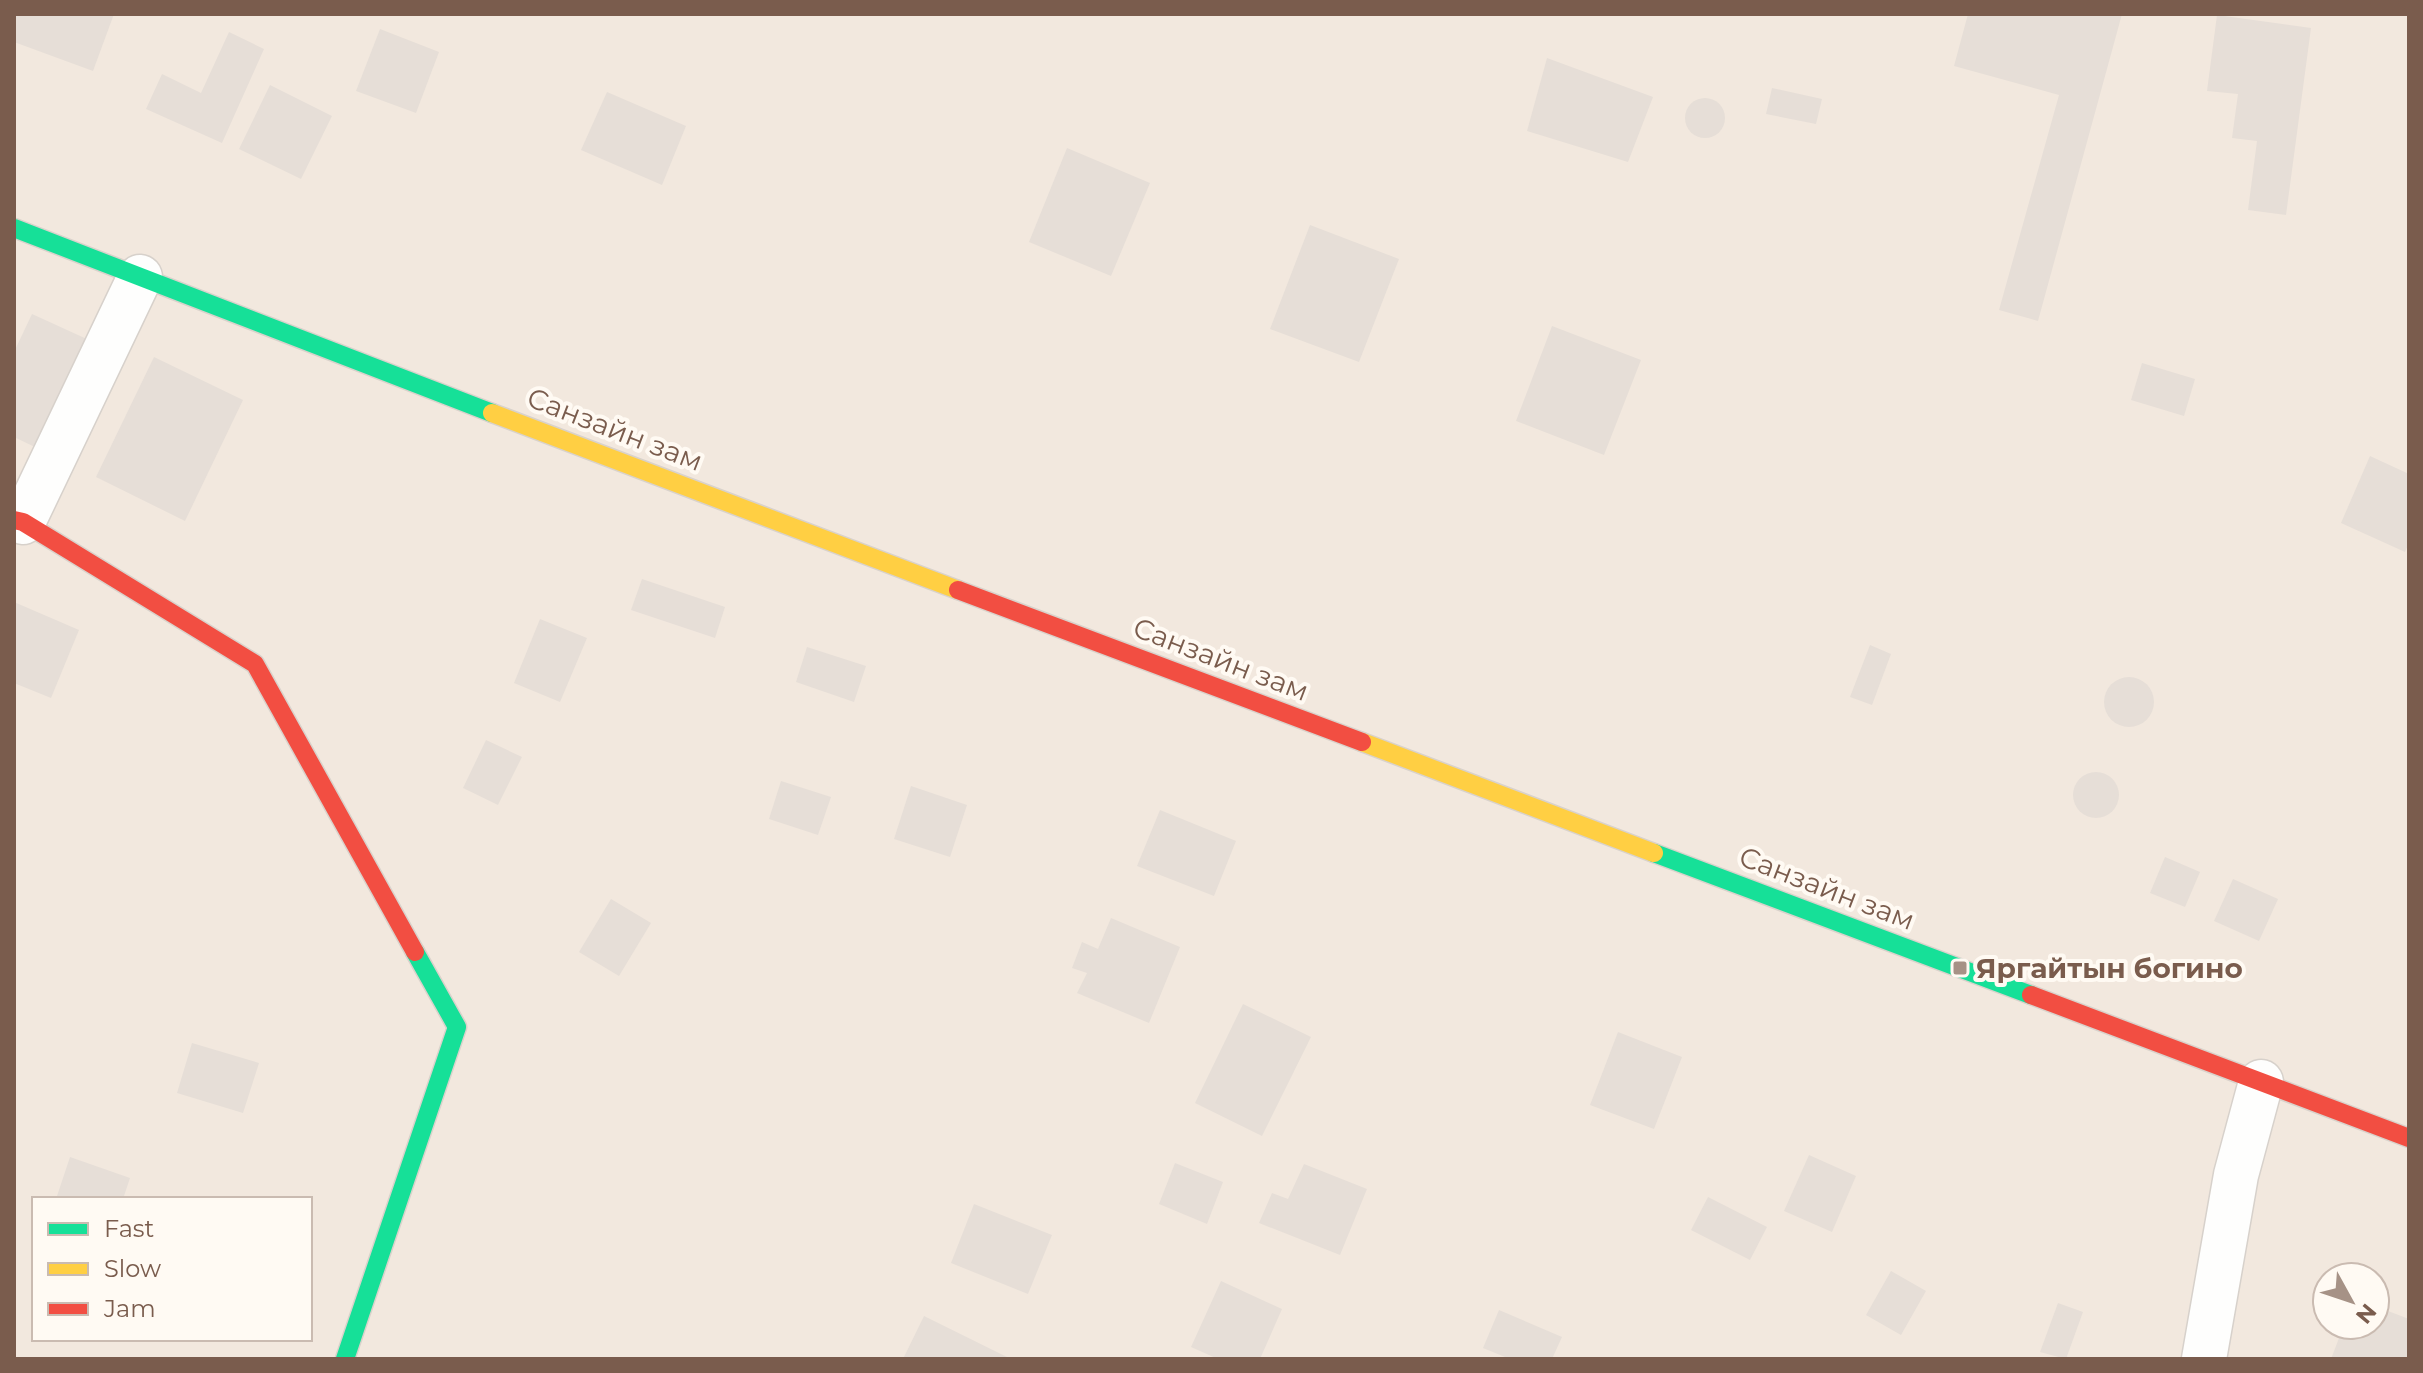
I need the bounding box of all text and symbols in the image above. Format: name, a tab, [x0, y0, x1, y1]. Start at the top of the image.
street label: Санзайн зам	[522, 380, 708, 478]
street label: Санзайн зам	[1128, 610, 1314, 708]
street label: Санзайн зам	[1734, 839, 1920, 937]
place label: Яргайтын богино	[1976, 951, 2243, 985]
marker: Яргайтын богино	[1951, 959, 1969, 977]
legend	[32, 1197, 312, 1341]
text: Fast	[104, 1214, 155, 1243]
text: Slow	[104, 1254, 161, 1283]
north arrow	[2311, 1261, 2391, 1341]
text: Jam	[103, 1294, 156, 1323]
text: N	[2350, 1298, 2382, 1329]

